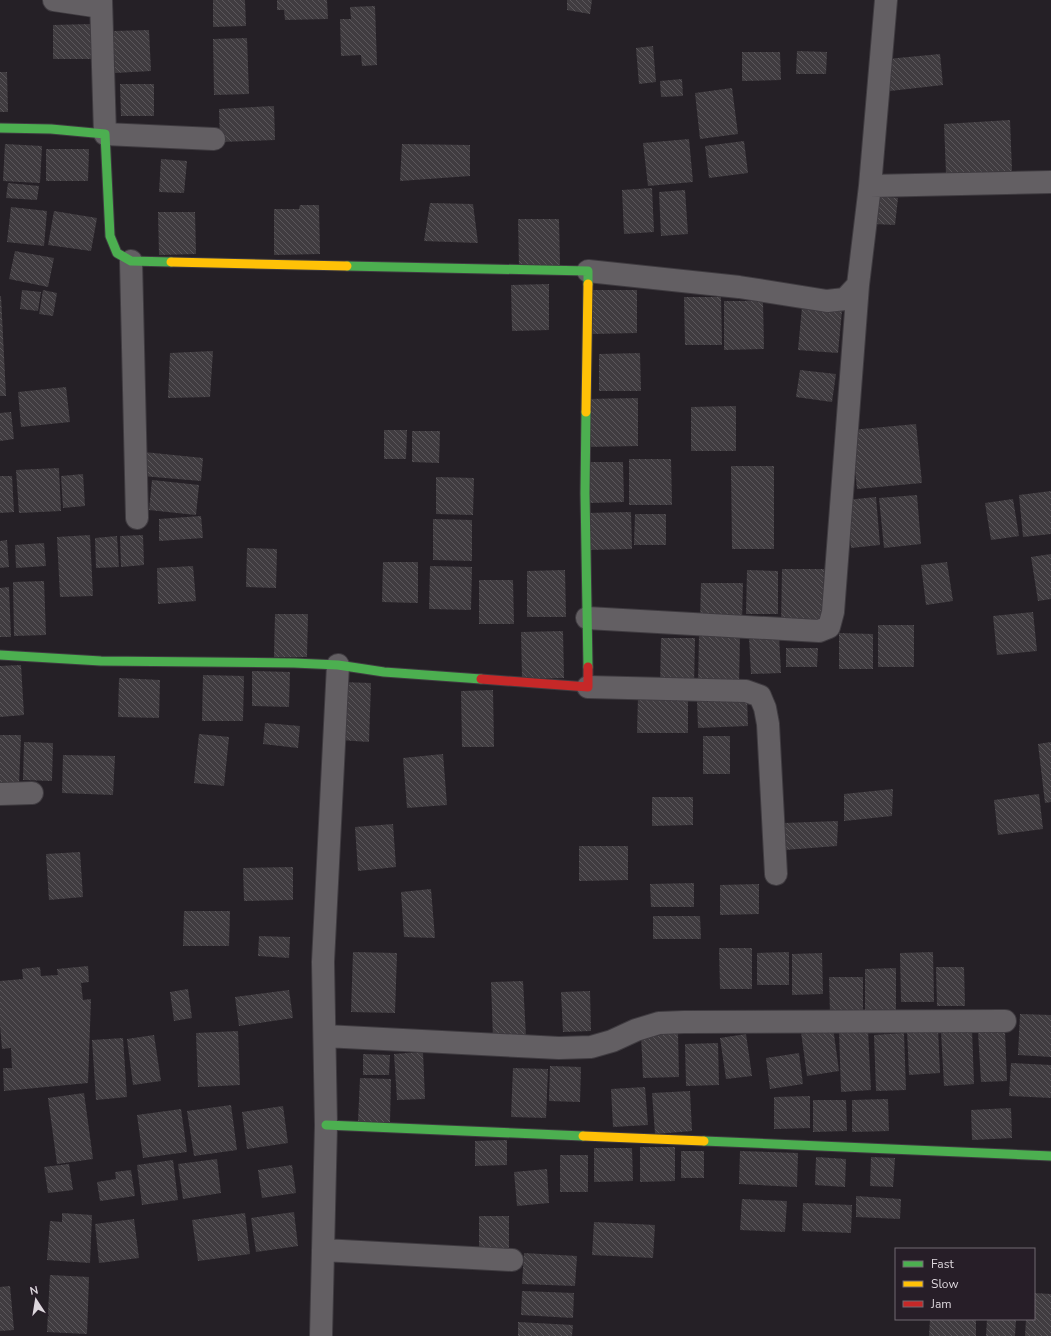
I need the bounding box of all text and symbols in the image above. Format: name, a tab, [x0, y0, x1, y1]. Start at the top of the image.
legend	[895, 1248, 1035, 1320]
text: Fast	[931, 1256, 954, 1272]
text: Slow	[931, 1276, 959, 1292]
north arrow	[16, 1280, 56, 1320]
text: N	[28, 1283, 40, 1299]
text: Jam	[930, 1296, 952, 1312]

